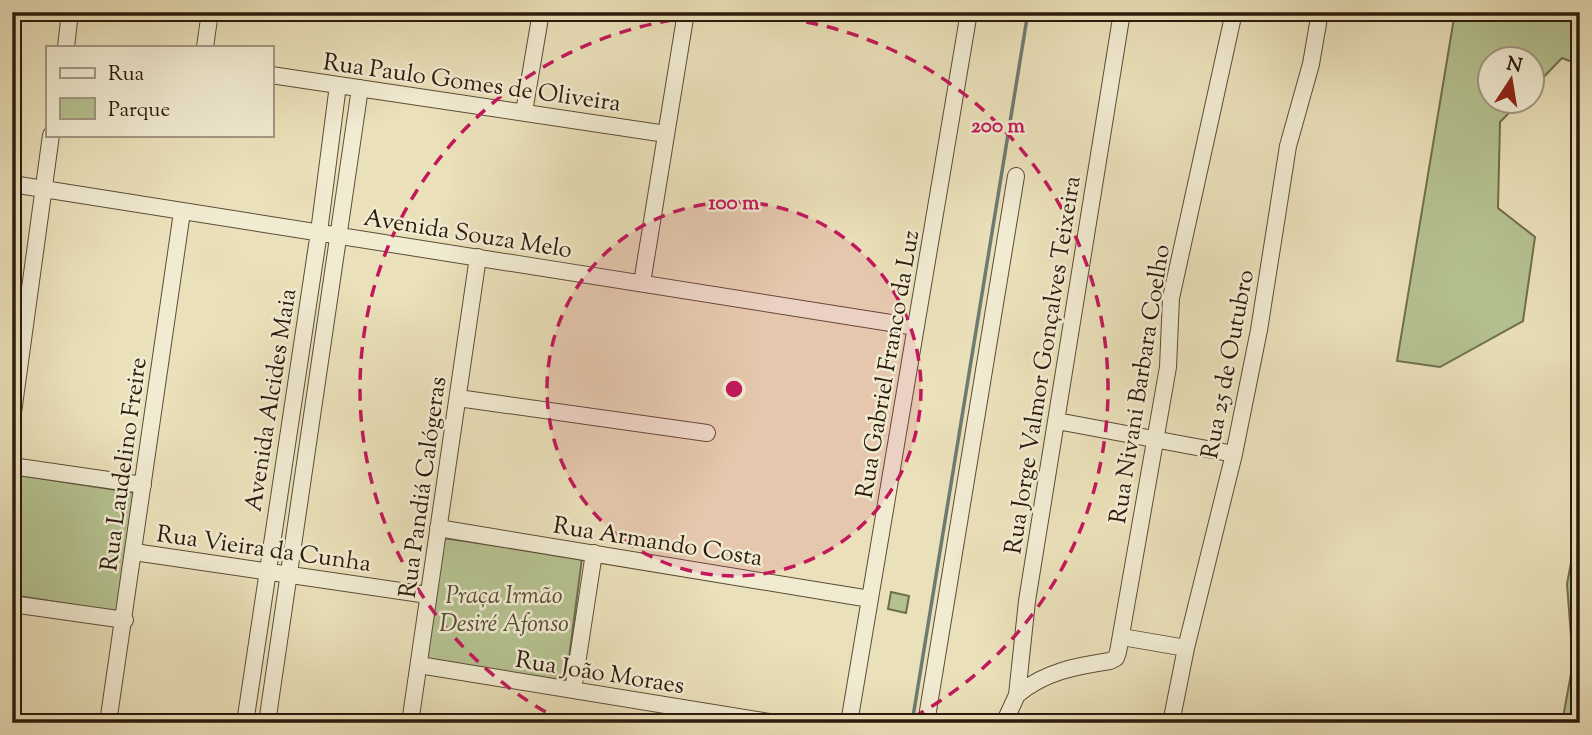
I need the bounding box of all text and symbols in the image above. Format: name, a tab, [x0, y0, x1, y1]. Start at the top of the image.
legend	[46, 46, 273, 136]
street label: Rua Paulo Gomes de Oliveira	[321, 46, 623, 122]
north arrow	[1476, 46, 1546, 116]
text: N	[1504, 51, 1524, 81]
text: Rua	[108, 60, 145, 90]
text: Parque	[108, 96, 170, 126]
text: 200 m	[971, 112, 1026, 142]
street label: Rua Jorge Valmor Gonçalves Teixeira	[997, 174, 1091, 557]
text: 100 m	[709, 189, 760, 219]
street label: Avenida Souza Melo	[361, 202, 574, 268]
street label: Rua Gabriel Franco da Luz	[849, 228, 929, 501]
street label: Rua Nivani Barbara Coelho	[1102, 242, 1180, 526]
street label: Rua 25 de Outubro	[1194, 267, 1264, 462]
street label: Avenida Alcides Maia	[238, 286, 306, 514]
street label: Rua Laudelino Freire	[93, 355, 157, 573]
street label: Rua Pandiá Calógeras	[392, 374, 456, 600]
centre of rings	[722, 377, 746, 401]
street label: Rua Armando Costa	[551, 510, 765, 576]
street label: Rua Vieira da Cunha	[154, 518, 373, 582]
park label: Praça Irmão Desiré Afonso	[439, 580, 569, 642]
street label: Rua João Moraes	[513, 644, 687, 704]

